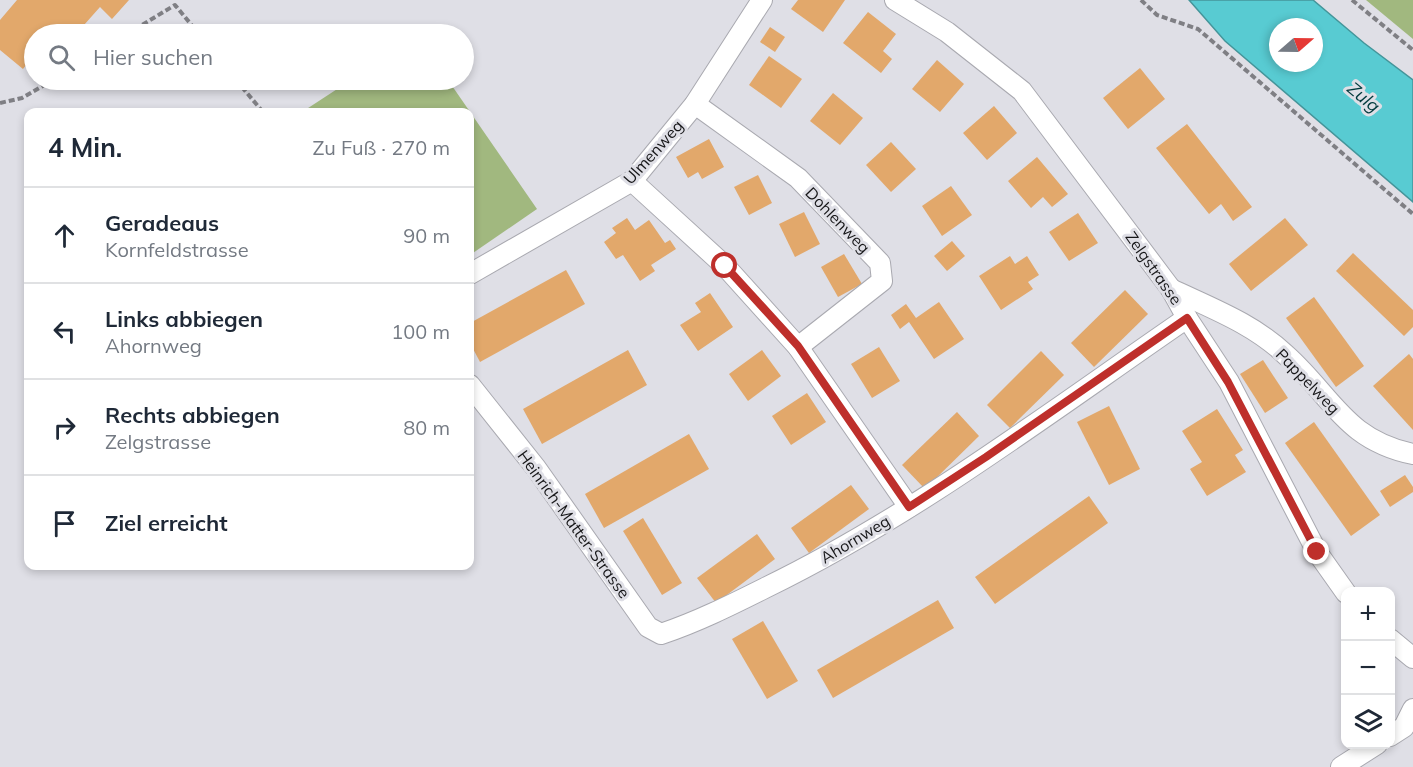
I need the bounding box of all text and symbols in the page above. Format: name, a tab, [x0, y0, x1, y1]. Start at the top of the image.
north arrow	[1269, 18, 1323, 72]
search box	[24, 24, 474, 90]
icon: search	[45, 41, 78, 74]
text: Hier suchen	[93, 43, 213, 71]
water label: Zulg	[1343, 77, 1385, 117]
street label: Ulmenweg	[619, 116, 687, 188]
text: 4 Min.	[48, 131, 122, 164]
text: Zu Fuß · 270 m	[312, 135, 450, 160]
street label: Dohlenweg	[801, 183, 875, 257]
text: Geradeaus	[105, 209, 219, 237]
icon: ahead	[48, 219, 81, 252]
text: 90 m	[403, 223, 450, 248]
street label: Zelgstrasse	[1121, 228, 1187, 308]
text: Kornfeldstrasse	[105, 237, 249, 262]
route start	[711, 252, 737, 278]
text: Links abbiegen	[105, 305, 263, 333]
icon: left	[48, 315, 81, 348]
text: 100 m	[391, 319, 450, 344]
text: Ahornweg	[105, 333, 202, 358]
street label: Pappelweg	[1272, 344, 1344, 418]
text: Rechts abbiegen	[105, 401, 280, 429]
icon: right	[48, 411, 81, 444]
text: 80 m	[403, 415, 450, 440]
text: Zelgstrasse	[105, 429, 211, 454]
street label: Heinrich-Matter-Strasse	[514, 446, 634, 602]
icon: arrive	[48, 507, 81, 540]
text: Ziel erreicht	[105, 509, 228, 537]
street label: Ahornweg	[817, 510, 893, 568]
route end	[1303, 538, 1329, 564]
map controls	[1341, 587, 1395, 749]
button: +	[1341, 587, 1395, 641]
button: −	[1341, 641, 1395, 695]
button: layers	[1341, 695, 1395, 749]

